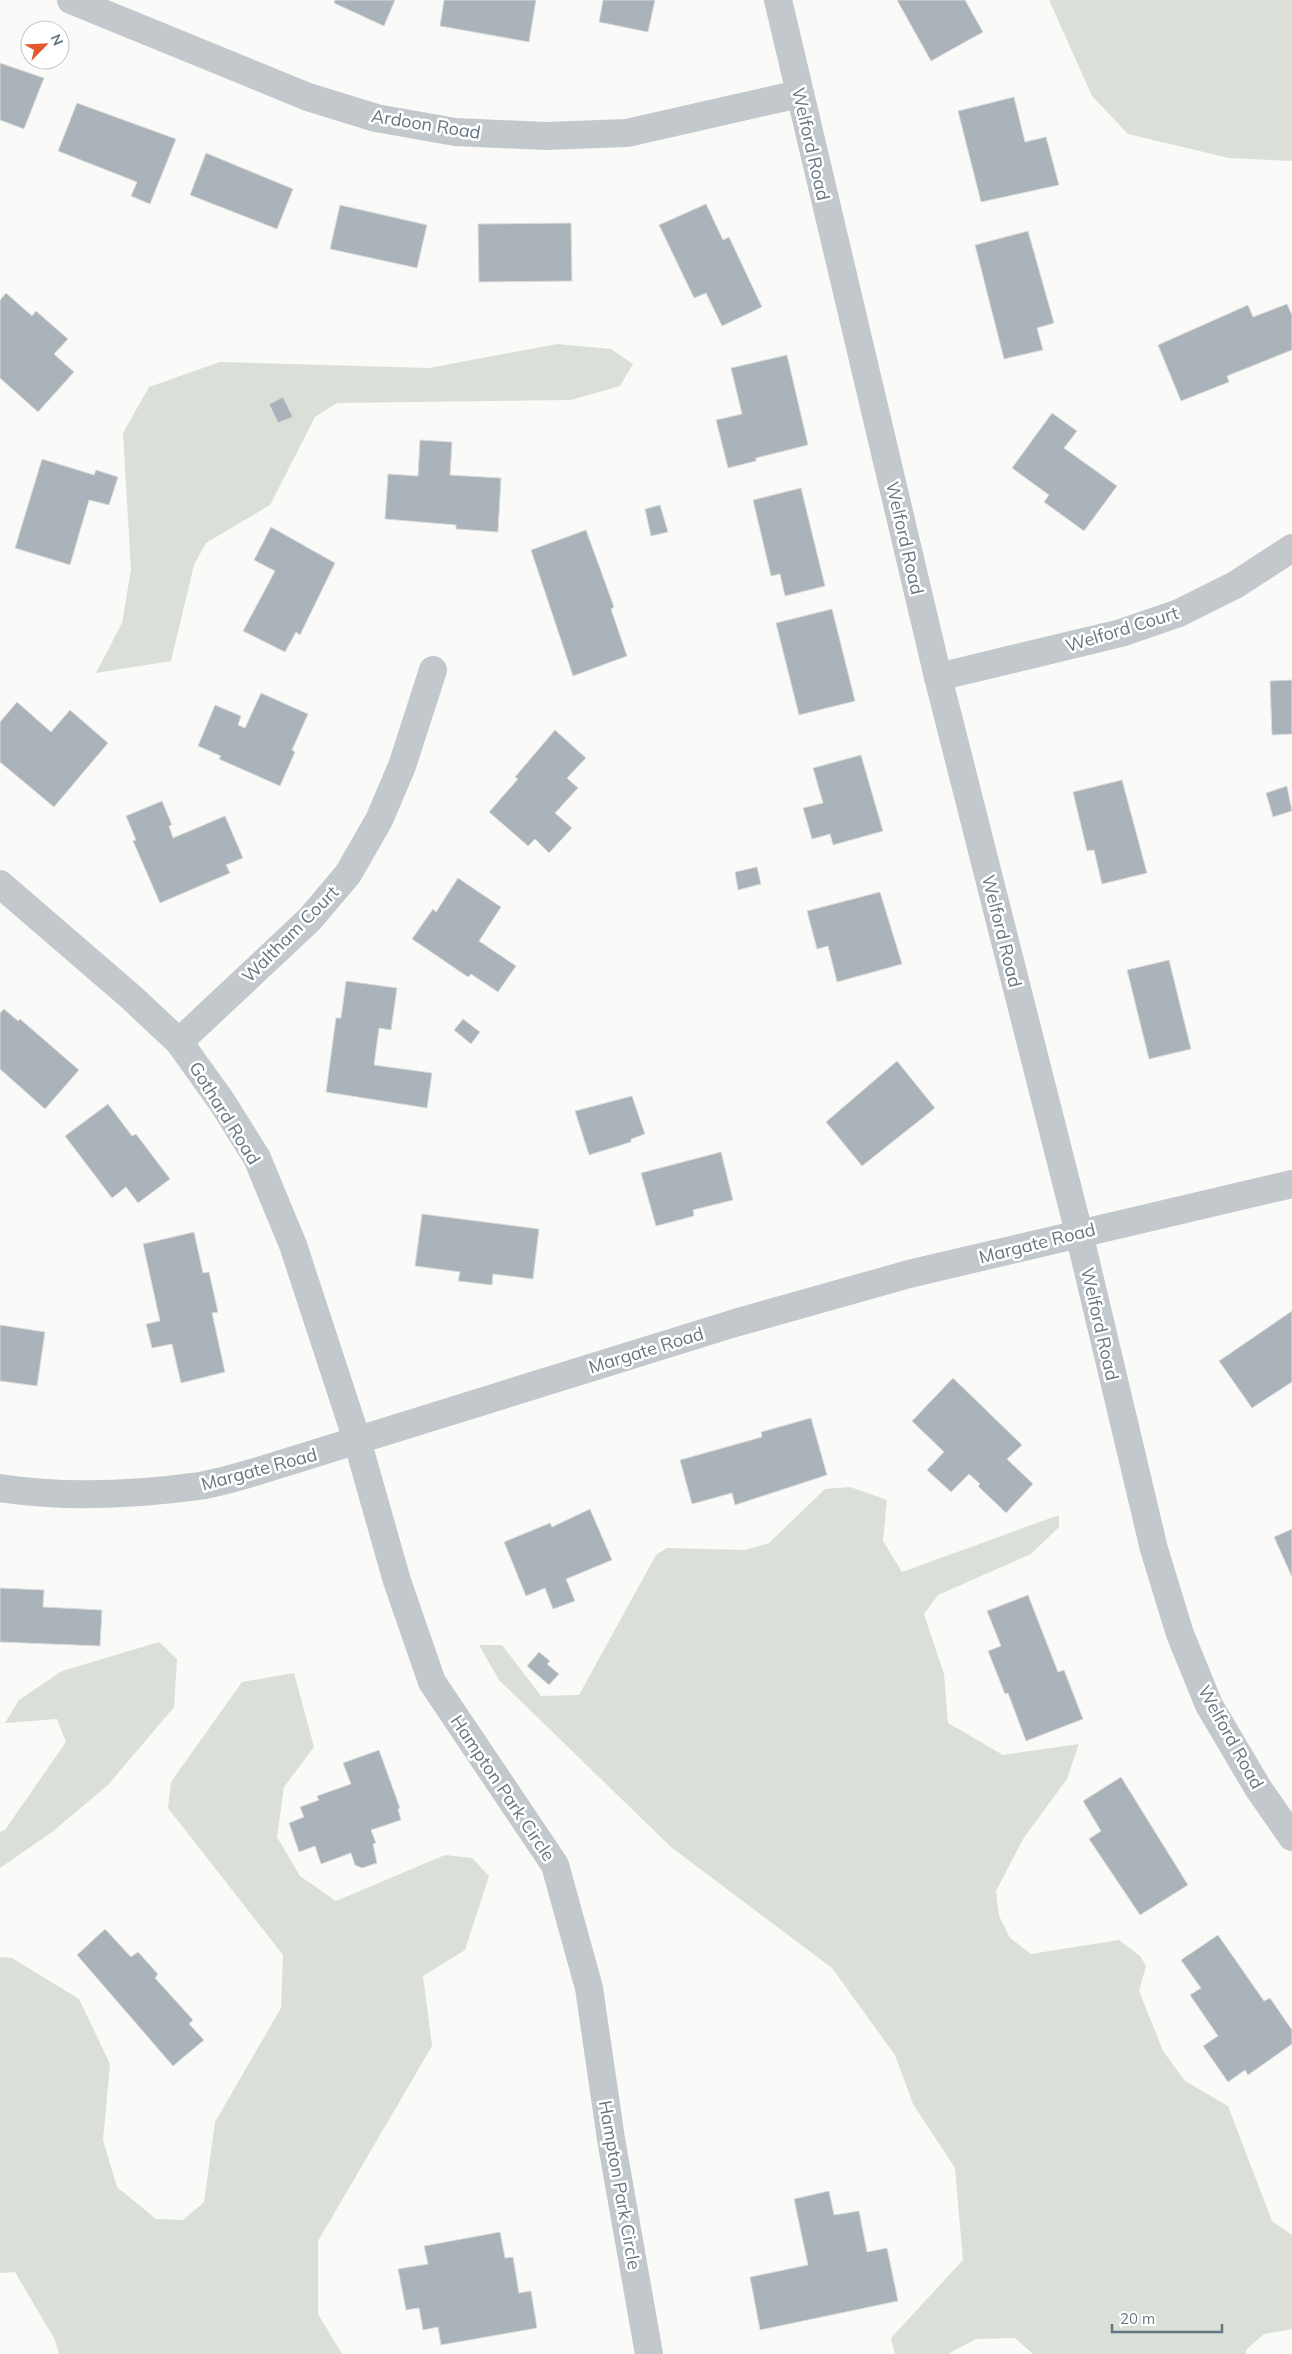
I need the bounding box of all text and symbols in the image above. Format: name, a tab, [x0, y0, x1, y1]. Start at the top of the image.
north arrow	[20, 20, 70, 70]
text: N	[47, 31, 67, 48]
street label: Welford Road	[787, 85, 835, 203]
street label: Ardoon Road	[370, 104, 482, 144]
street label: Welford Road	[881, 479, 929, 597]
street label: Welford Court	[1063, 601, 1181, 657]
street label: Welford Road	[977, 872, 1027, 990]
street label: Waltham Court	[237, 881, 343, 987]
street label: Gothard Road	[184, 1057, 266, 1169]
street label: Margate Road	[976, 1217, 1098, 1269]
street label: Welford Road	[1076, 1265, 1124, 1383]
street label: Margate Road	[586, 1322, 706, 1378]
street label: Margate Road	[198, 1442, 320, 1496]
street label: Welford Road	[1193, 1681, 1269, 1793]
street label: Hampton Park Circle	[446, 1711, 560, 1865]
street label: Hampton Park Circle	[594, 2099, 646, 2271]
scale bar	[1112, 2302, 1222, 2334]
text: 20 m	[1120, 2309, 1155, 2328]

